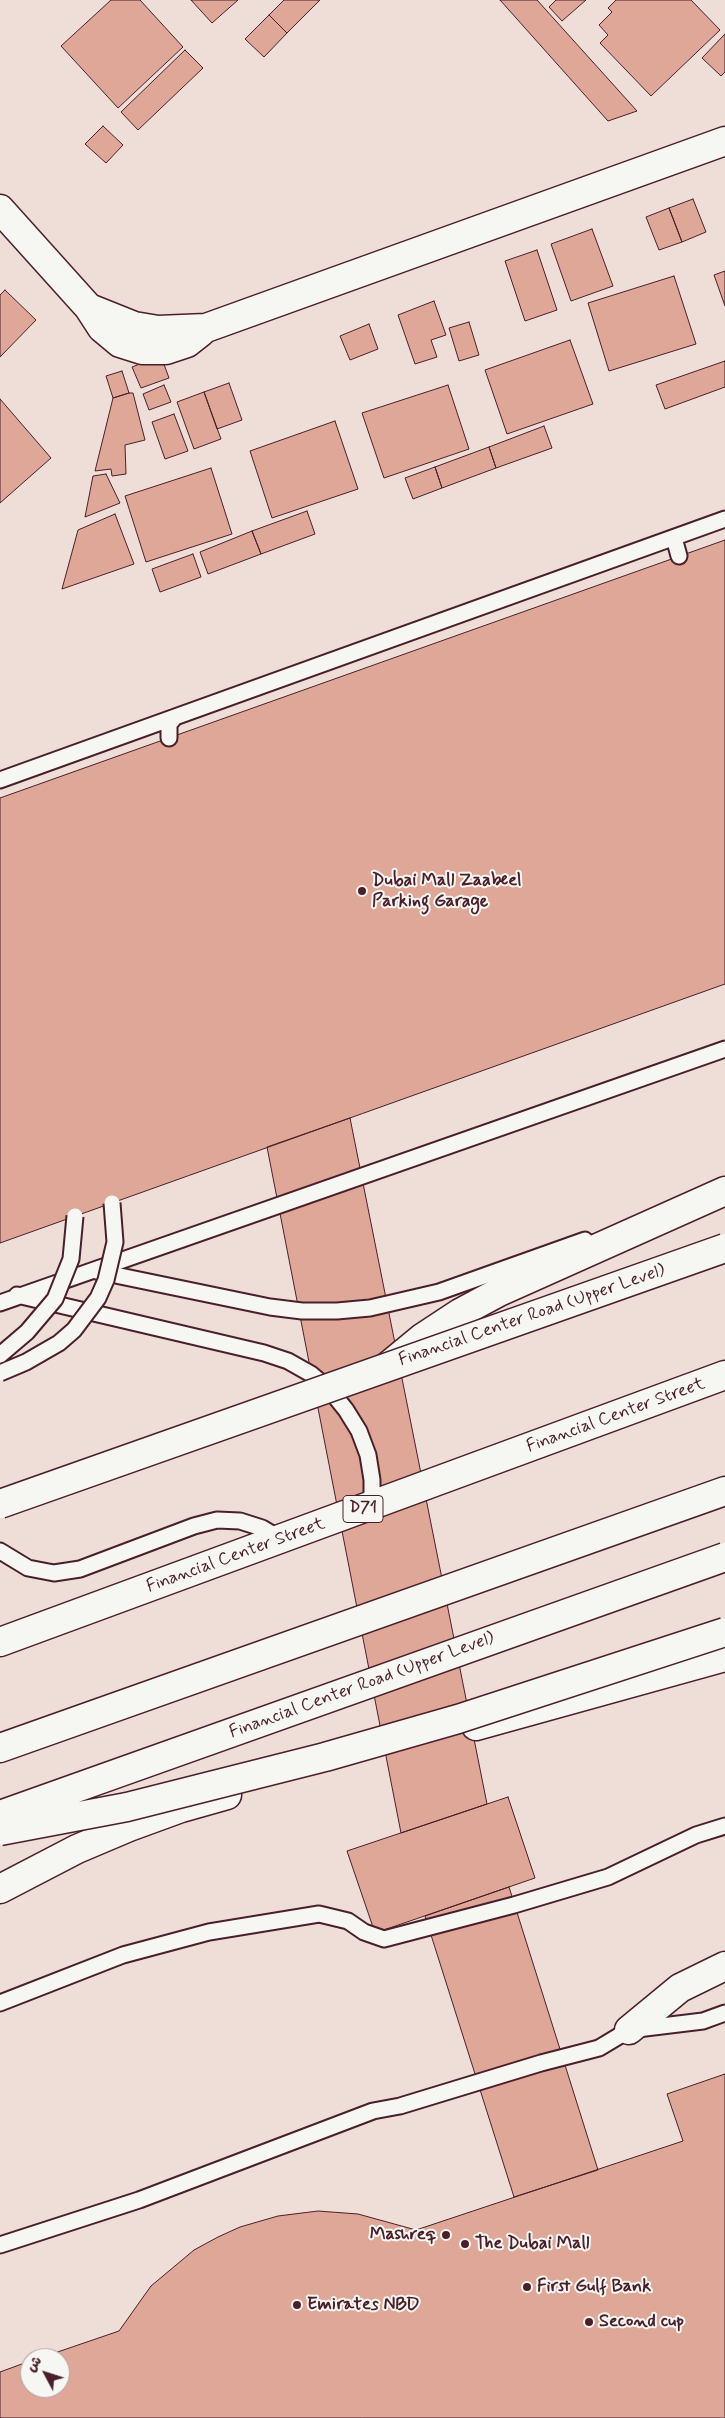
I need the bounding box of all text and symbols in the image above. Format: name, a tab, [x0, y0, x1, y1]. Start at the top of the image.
place label: Dubai Mall Zaabeel Parking Garage	[372, 870, 522, 912]
marker: Dubai Mall Zaabeel Parking Garage	[356, 885, 368, 897]
street label: Financial Center Road (Upper Level)	[396, 1260, 668, 1372]
street label: Financial Center Street	[524, 1374, 708, 1458]
road number: D71	[343, 1496, 383, 1522]
street label: Financial Center Street	[144, 1514, 328, 1598]
street label: Financial Center Road (Upper Level)	[227, 1628, 497, 1744]
place label: Mashreq	[370, 2224, 436, 2246]
marker: Mashreq	[440, 2229, 452, 2241]
place label: The Dubai Mall	[475, 2233, 589, 2255]
marker: The Dubai Mall	[459, 2238, 471, 2250]
place label: First Gulf Bank	[537, 2276, 651, 2298]
marker: First Gulf Bank	[521, 2281, 533, 2293]
place label: Emirates NBD	[307, 2294, 420, 2316]
marker: Emirates NBD	[291, 2299, 303, 2311]
place label: Second cup	[599, 2311, 684, 2333]
marker: Second cup	[583, 2316, 595, 2328]
north arrow	[20, 2348, 70, 2398]
text: ش	[22, 2352, 46, 2376]

